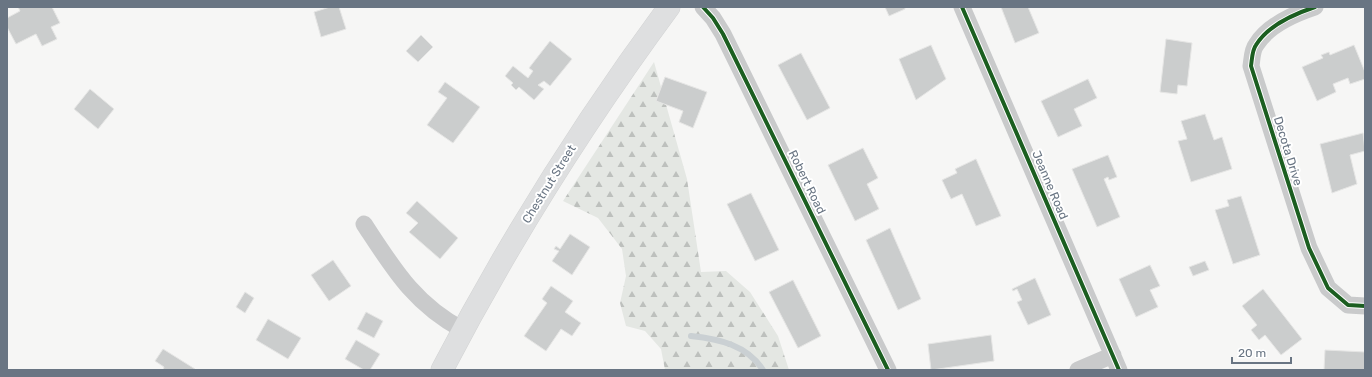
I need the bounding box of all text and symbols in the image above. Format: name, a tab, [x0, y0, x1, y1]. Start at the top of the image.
street label: Decota Drive	[1271, 115, 1305, 188]
street label: Chestnut Street	[519, 142, 579, 226]
street label: Robert Road	[786, 148, 828, 216]
street label: Jeanne Road	[1029, 148, 1071, 222]
scale bar	[1232, 339, 1291, 365]
text: 20 m	[1238, 346, 1266, 360]

